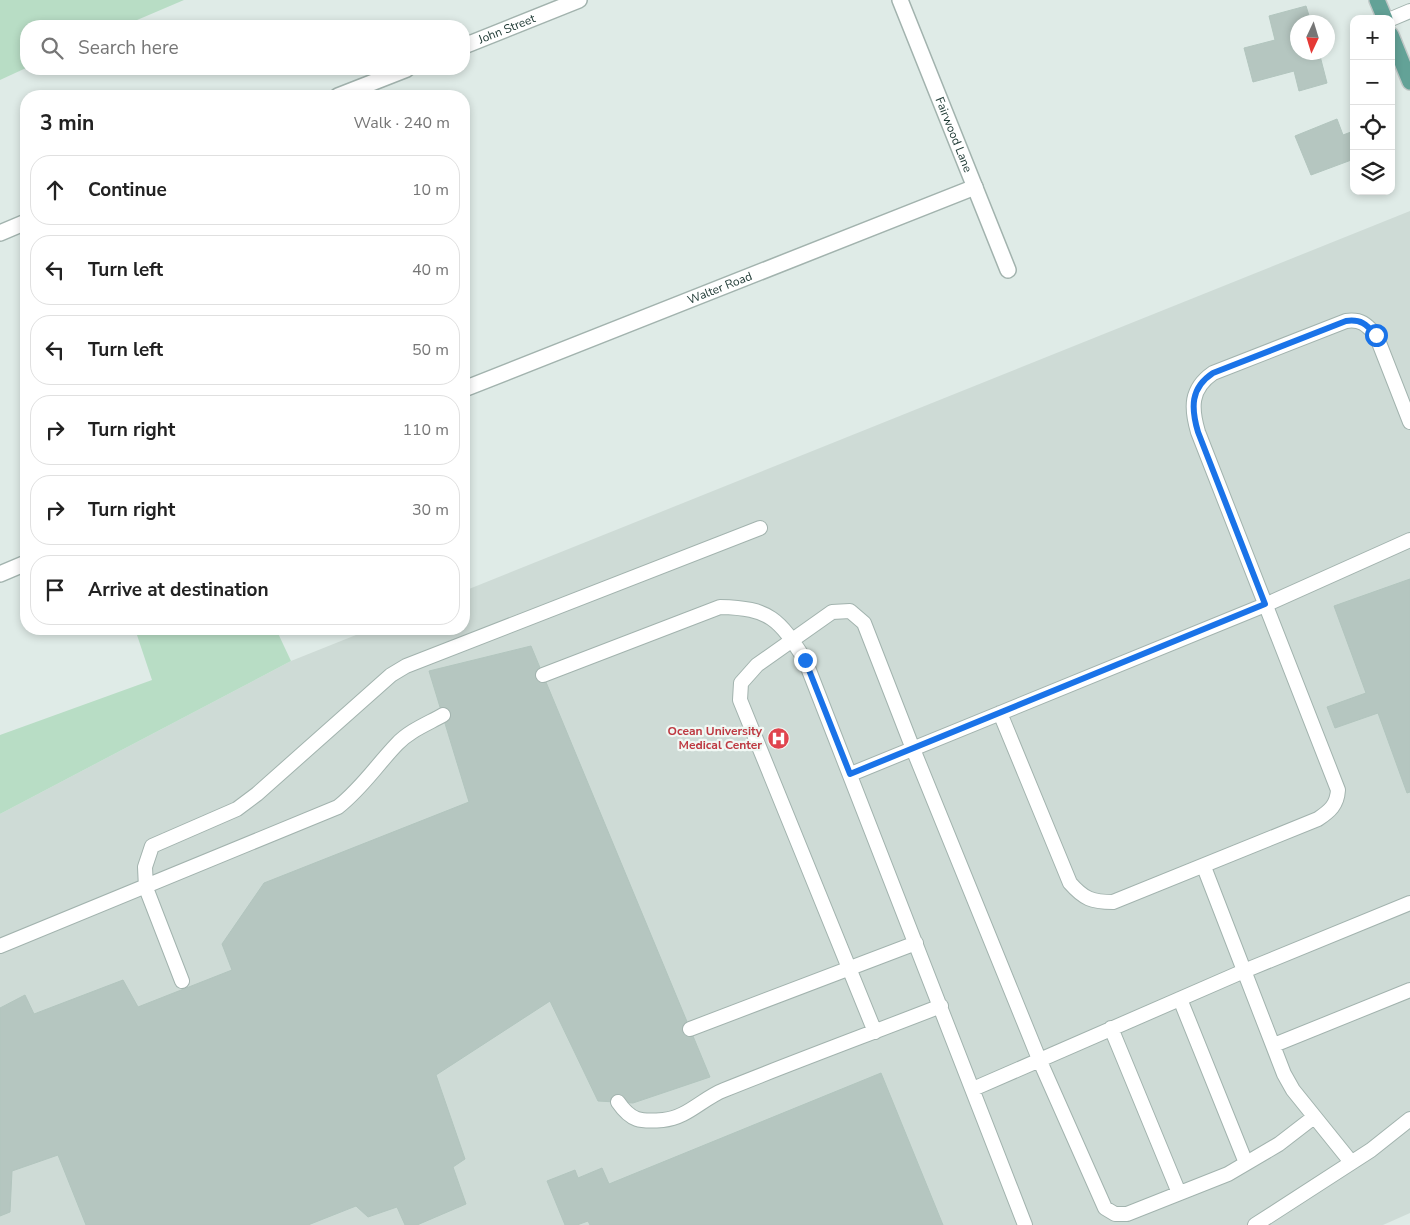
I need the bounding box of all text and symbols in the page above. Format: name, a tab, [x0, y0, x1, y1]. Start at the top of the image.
street label: John Street	[475, 10, 538, 48]
north arrow	[1290, 15, 1335, 60]
map controls	[1350, 15, 1395, 195]
button: +	[1350, 15, 1395, 60]
search box	[20, 20, 470, 75]
icon: search	[38, 34, 66, 62]
text: Search here	[78, 35, 179, 61]
button: −	[1350, 60, 1395, 105]
street label: Fairwood Lane	[932, 95, 976, 175]
button: locate	[1350, 105, 1395, 150]
text: 3 min	[40, 109, 94, 137]
text: Walk · 240 m	[354, 112, 450, 134]
button: layers	[1350, 150, 1395, 195]
icon: ahead	[41, 176, 69, 204]
text: Continue	[88, 177, 167, 203]
text: 10 m	[412, 179, 449, 201]
icon: left	[41, 256, 69, 284]
text: Turn left	[88, 257, 163, 283]
text: 40 m	[412, 259, 449, 281]
street label: Walter Road	[685, 268, 754, 308]
route start	[1365, 324, 1388, 347]
icon: left	[41, 336, 69, 364]
text: Turn left	[88, 337, 163, 363]
text: 50 m	[412, 339, 449, 361]
icon: right	[41, 416, 69, 444]
text: Turn right	[88, 417, 175, 443]
text: 110 m	[402, 419, 449, 441]
icon: right	[41, 496, 69, 524]
text: Turn right	[88, 497, 175, 523]
text: 30 m	[412, 499, 449, 521]
icon: arrive	[41, 576, 69, 604]
text: Arrive at destination	[88, 577, 269, 603]
route end	[794, 649, 817, 672]
place label: Ocean University Medical Center	[667, 723, 763, 753]
hospital icon: Ocean University Medical Center	[766, 726, 790, 750]

